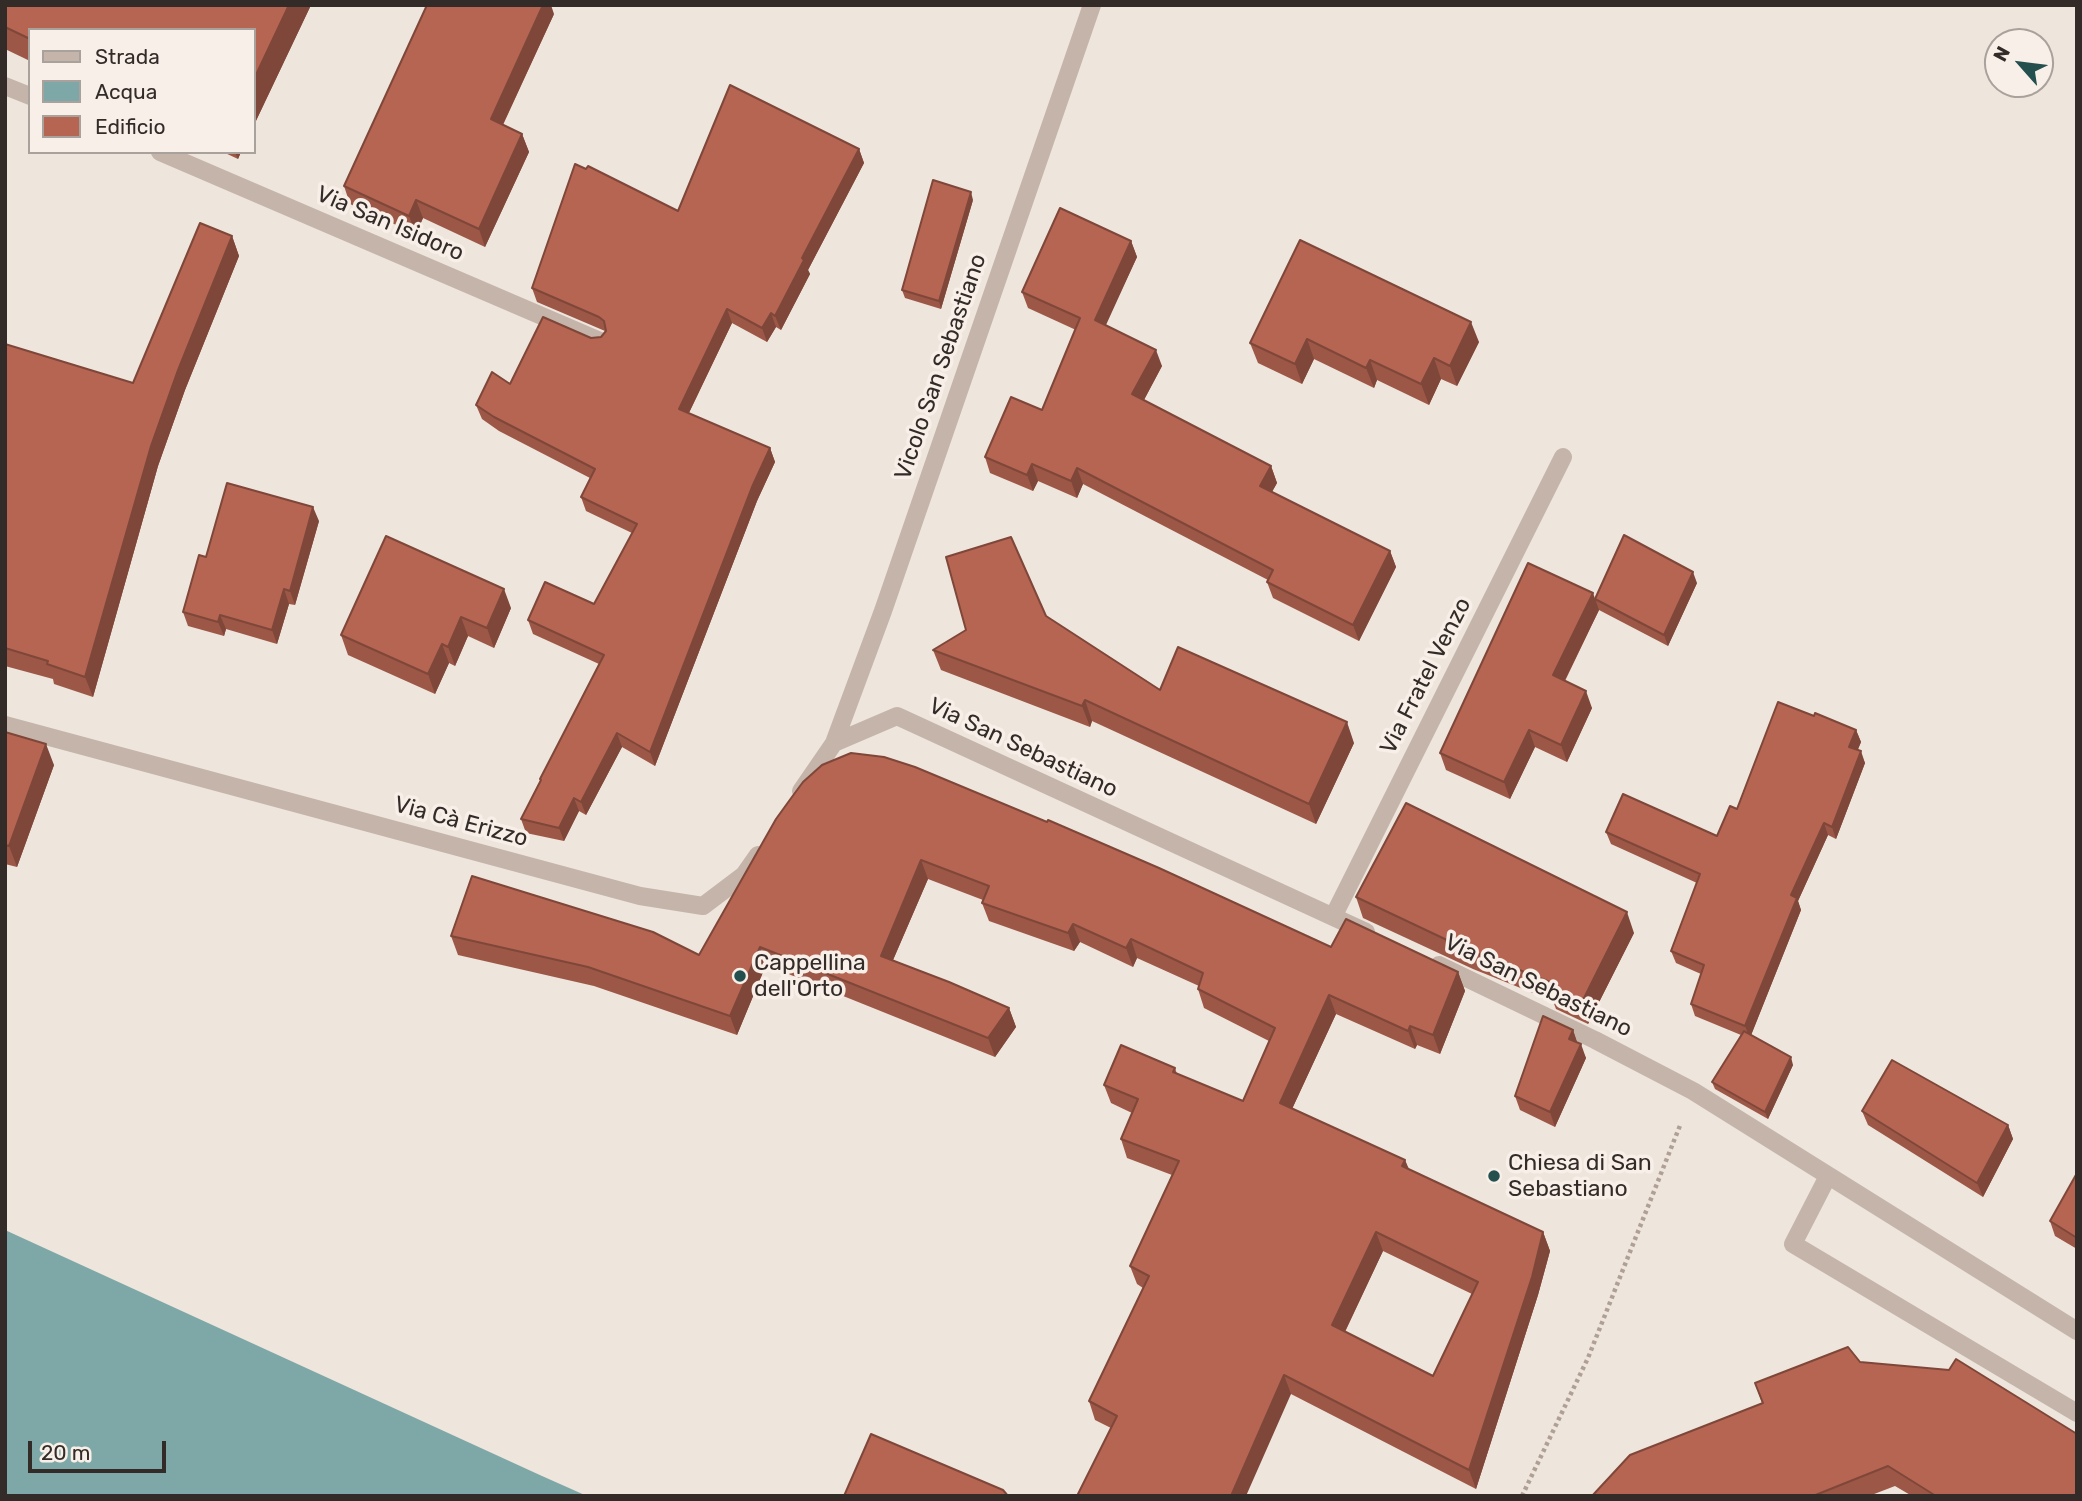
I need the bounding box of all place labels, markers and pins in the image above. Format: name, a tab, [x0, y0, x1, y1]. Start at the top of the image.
place label: Cappellina dell'Orto	[754, 949, 866, 1003]
marker: Cappellina dell'Orto	[732, 968, 748, 984]
place label: Chiesa di San Sebastiano	[1508, 1149, 1652, 1203]
marker: Chiesa di San Sebastiano	[1486, 1168, 1502, 1184]

